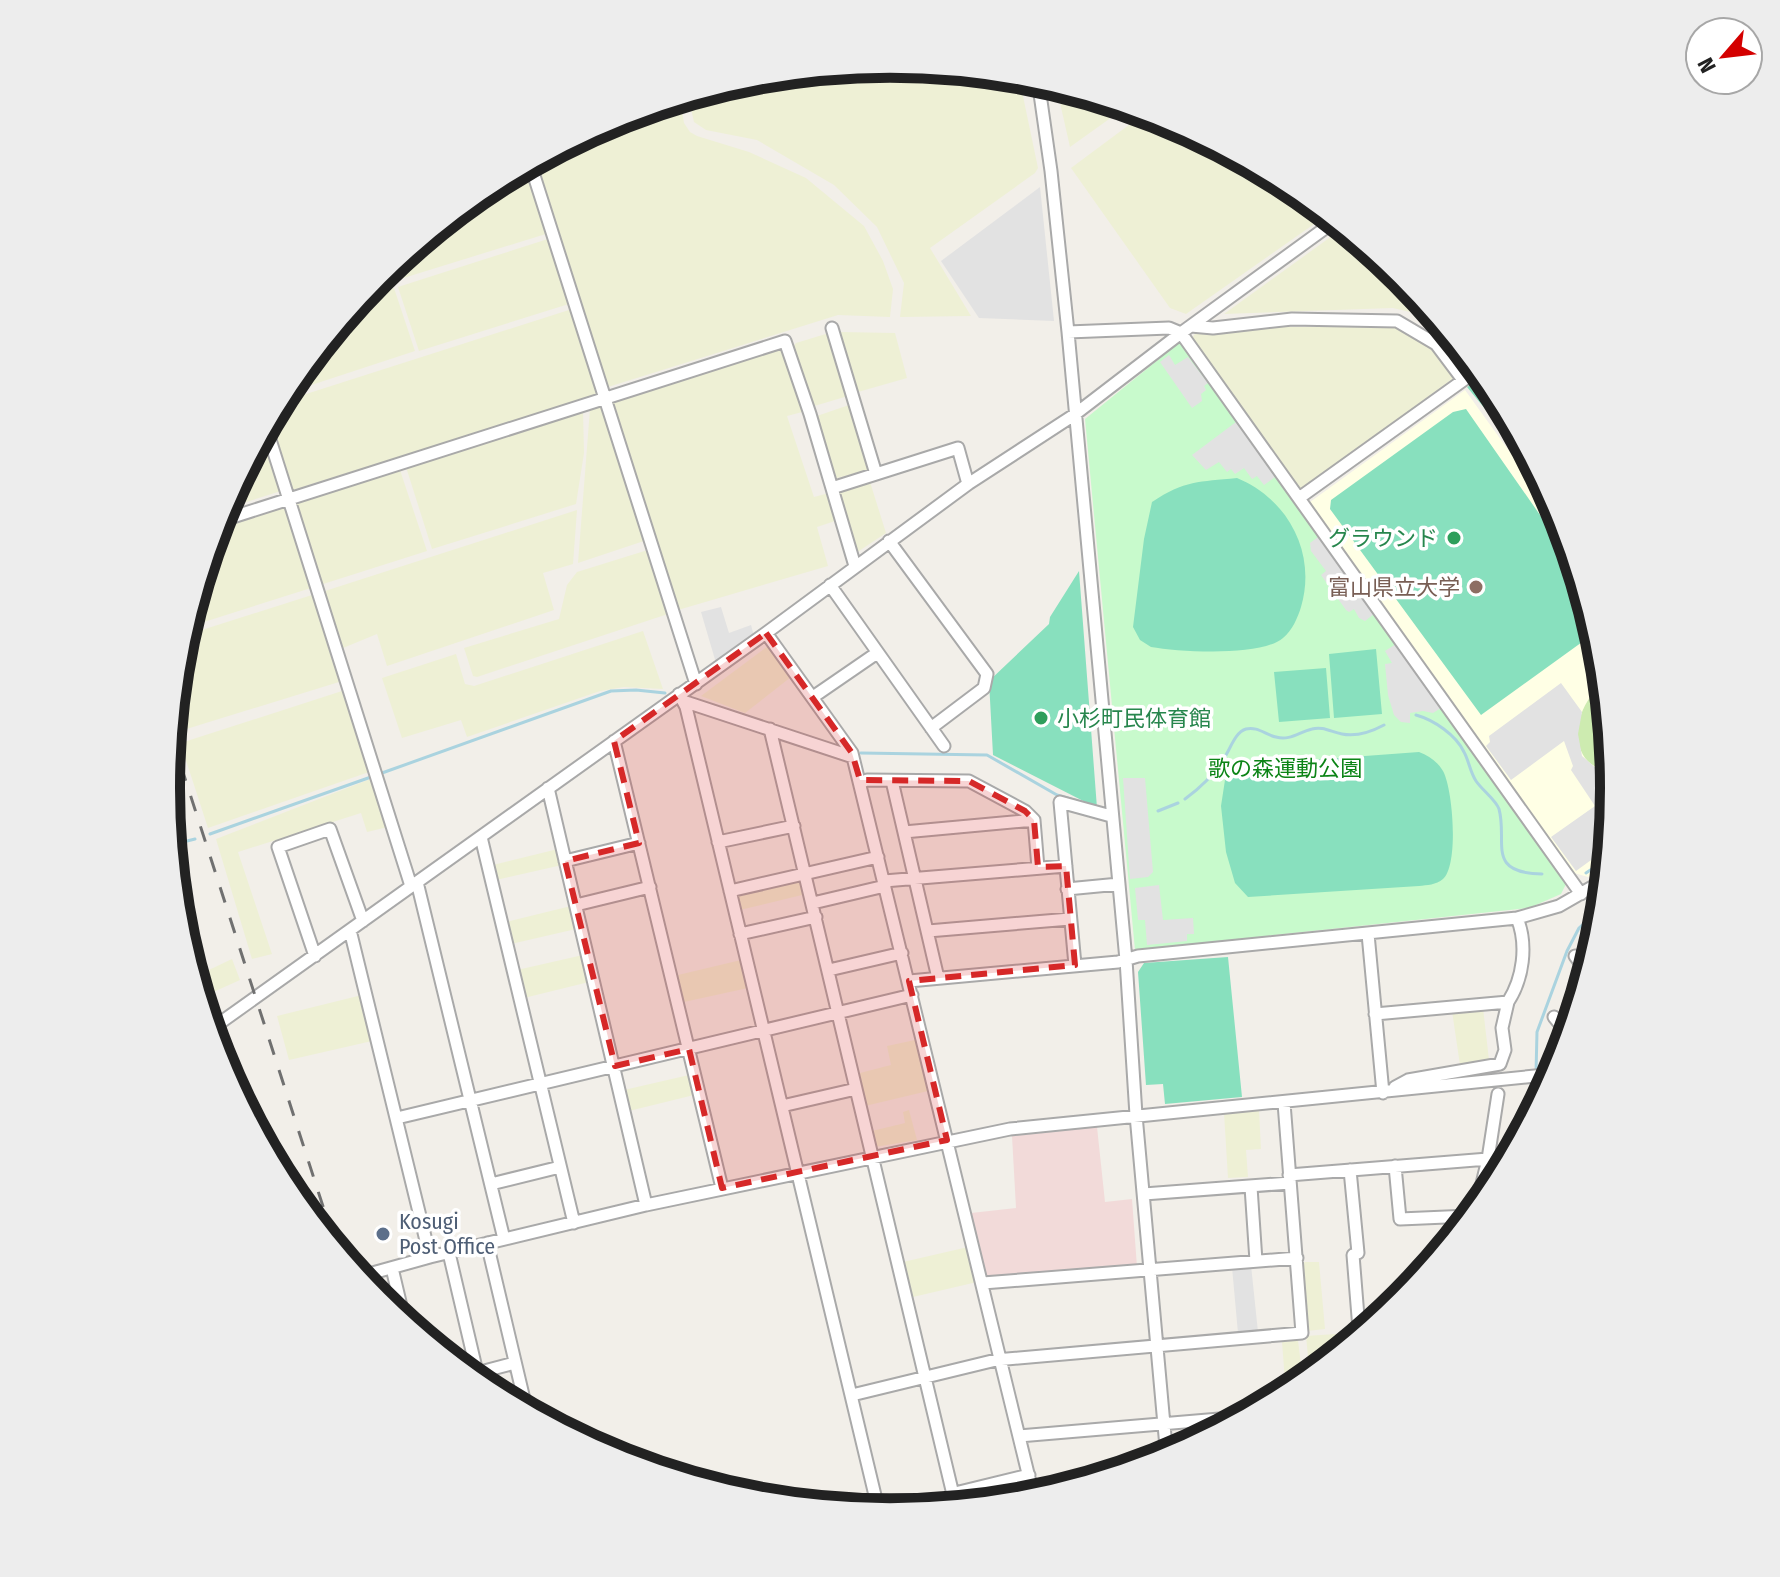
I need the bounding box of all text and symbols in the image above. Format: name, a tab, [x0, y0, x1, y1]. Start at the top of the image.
north arrow	[1684, 16, 1764, 96]
text: N	[1692, 53, 1722, 77]
place label: グラウンド	[1328, 525, 1438, 552]
marker: グラウンド	[1445, 529, 1463, 547]
place label: 富山県立大学	[1328, 574, 1460, 601]
marker: 富山県立大学	[1467, 578, 1485, 596]
place label: 小杉町民体育館	[1057, 705, 1211, 732]
marker: 小杉町民体育館	[1032, 709, 1050, 727]
park label: 歌の森運動公園	[1208, 755, 1362, 782]
place label: Kosugi Post Office	[399, 1208, 495, 1260]
marker: Kosugi Post Office	[374, 1225, 392, 1243]

